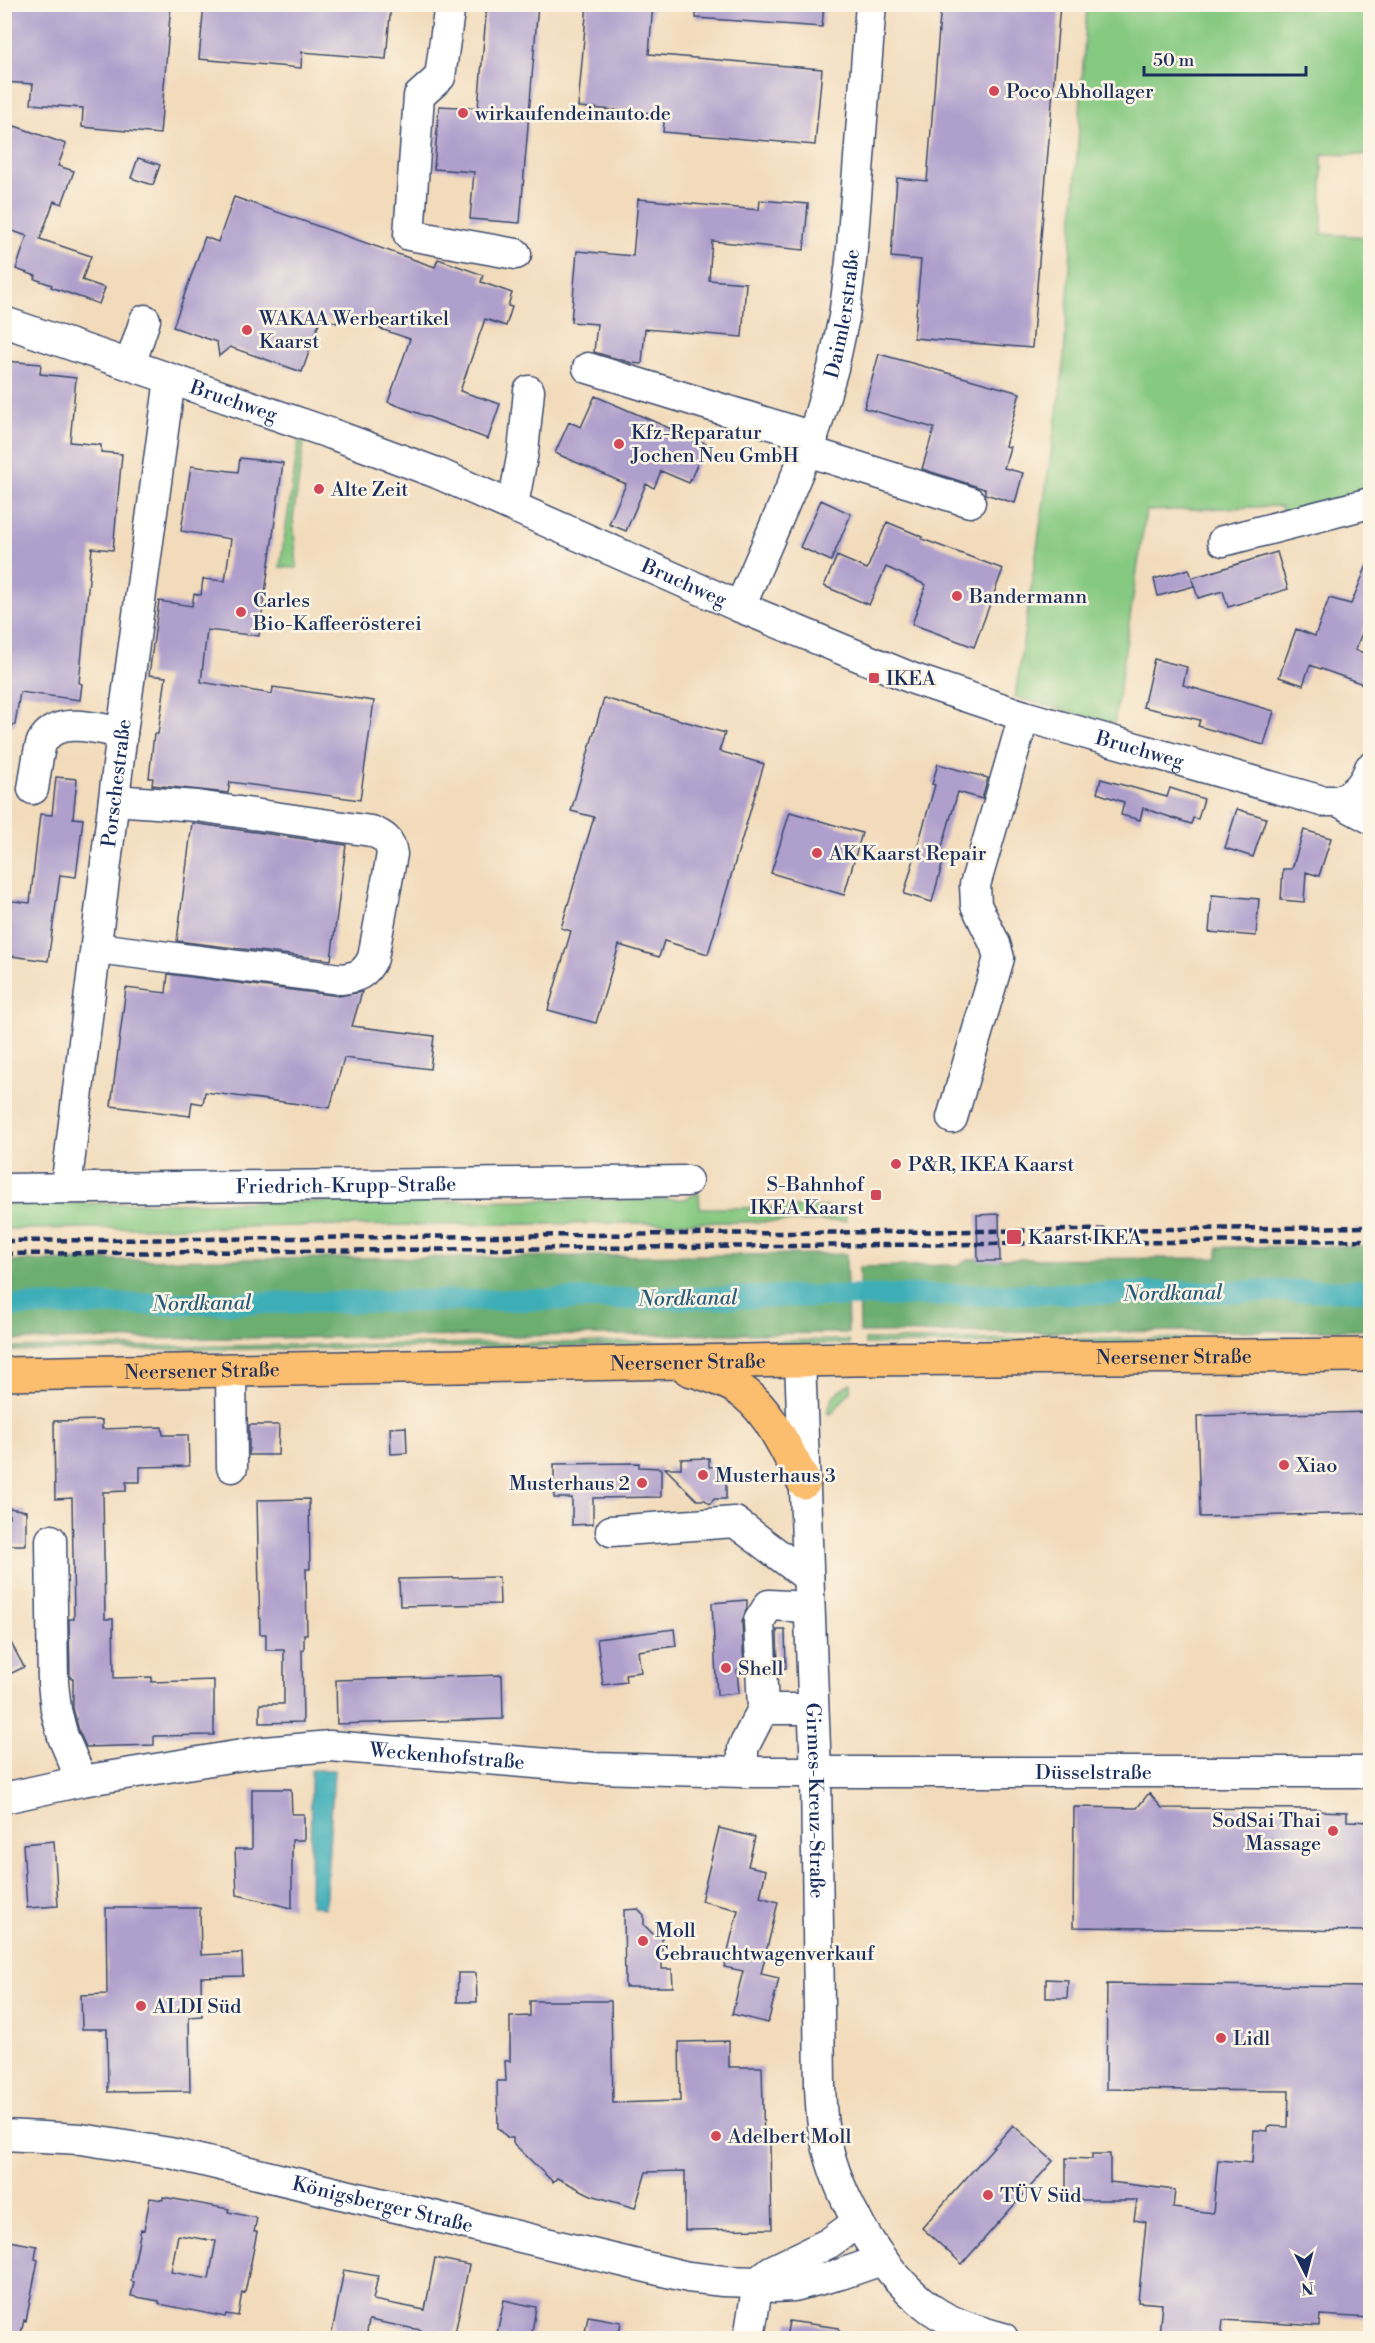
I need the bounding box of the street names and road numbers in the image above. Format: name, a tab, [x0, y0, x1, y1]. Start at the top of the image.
street label: Daimlerstraße	[820, 248, 866, 382]
street label: Bruchweg	[186, 375, 281, 429]
street label: Bruchweg	[636, 554, 731, 614]
street label: Porschestraße	[97, 718, 138, 849]
street label: Bruchweg	[1092, 726, 1187, 775]
street label: Friedrich-Krupp-Straße	[235, 1173, 457, 1200]
street label: Neersener Straße	[1096, 1345, 1252, 1371]
street label: Neersener Straße	[610, 1350, 766, 1377]
street label: Neersener Straße	[124, 1358, 280, 1386]
street label: Girmes-Kreuz-Straße	[799, 1702, 829, 1899]
street label: Weckenhofstraße	[367, 1738, 526, 1776]
street label: Düsselstraße	[1035, 1761, 1152, 1786]
street label: Königsberger Straße	[290, 2172, 475, 2239]

